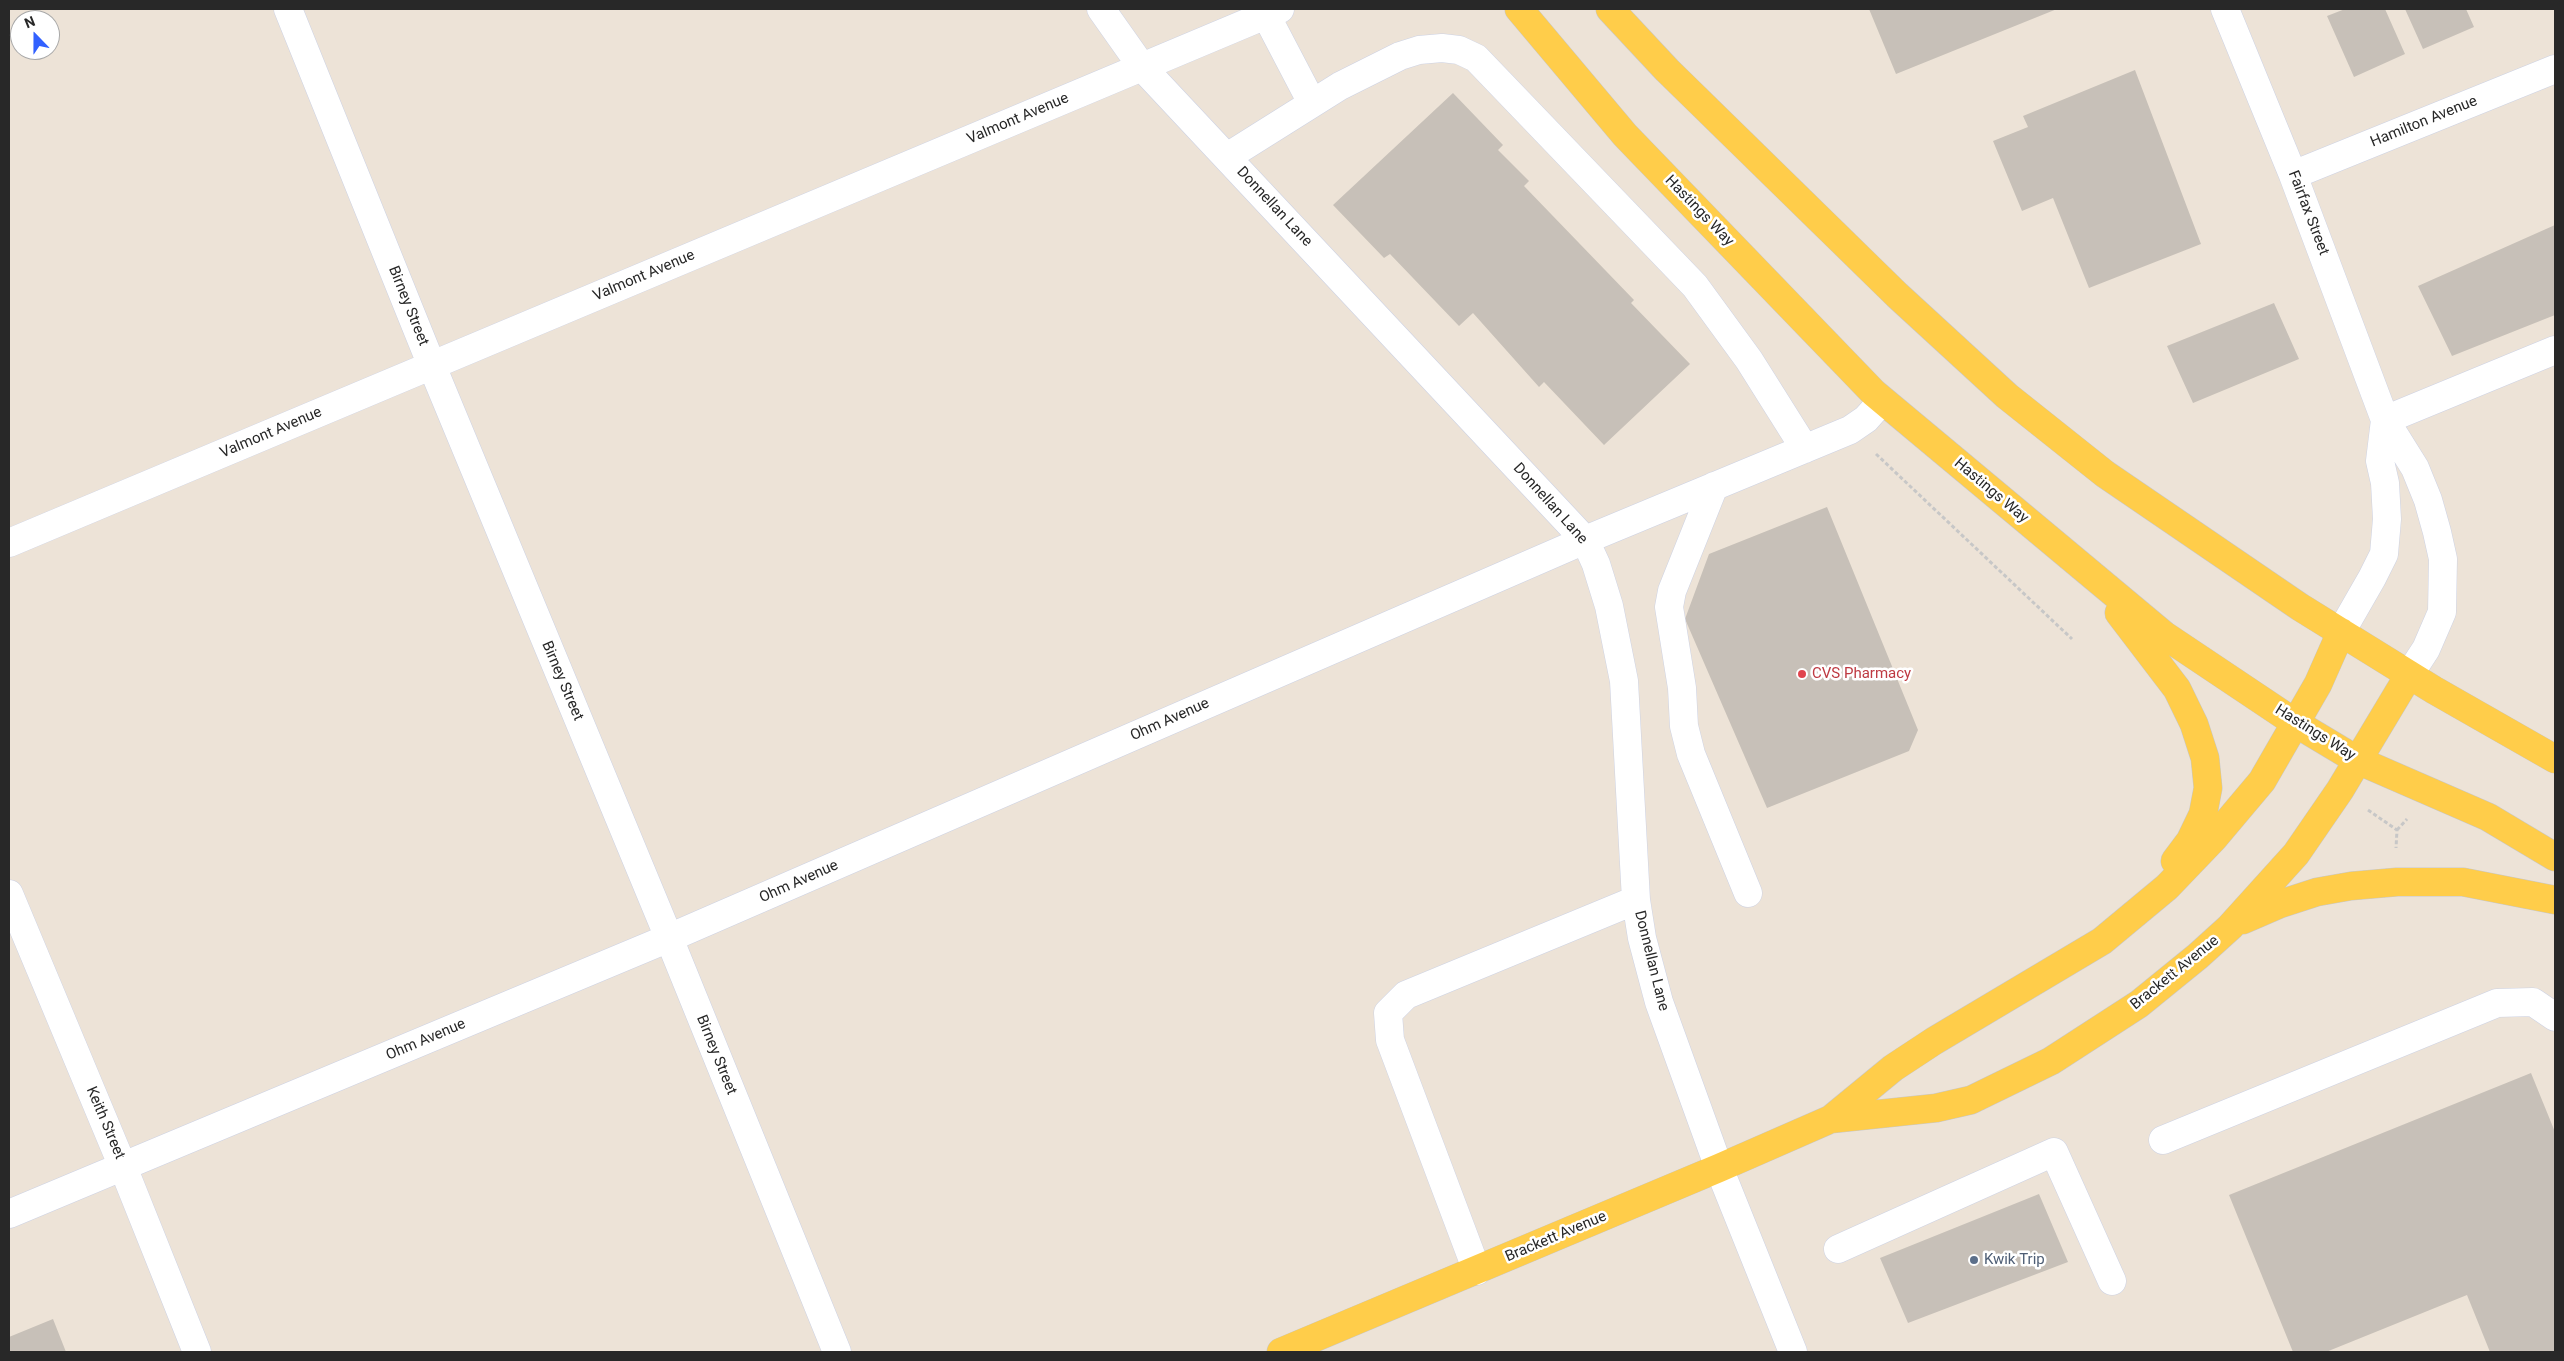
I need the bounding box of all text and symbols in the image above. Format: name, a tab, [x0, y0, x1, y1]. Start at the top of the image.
north arrow	[10, 10, 60, 60]
text: N	[22, 13, 37, 31]
street label: Valmont Avenue	[964, 89, 1072, 149]
street label: Hamilton Avenue	[2368, 92, 2480, 152]
street label: Donnellan Lane	[1232, 163, 1316, 251]
street label: Fairfax Street	[2284, 168, 2332, 258]
street label: Hastings Way	[1661, 172, 1737, 250]
street label: Valmont Avenue	[590, 246, 698, 306]
street label: Birney Street	[384, 263, 432, 349]
street label: Valmont Avenue	[217, 403, 325, 463]
street label: Hastings Way	[1950, 455, 2032, 527]
street label: Donnellan Lane	[1509, 460, 1591, 548]
street label: Birney Street	[537, 639, 587, 723]
place label: CVS Pharmacy	[1812, 665, 1911, 683]
marker: CVS Pharmacy	[1796, 668, 1808, 680]
street label: Ohm Avenue	[1128, 695, 1212, 745]
street label: Hastings Way	[2271, 701, 2359, 765]
street label: Ohm Avenue	[757, 857, 841, 907]
street label: Donnellan Lane	[1630, 909, 1672, 1013]
street label: Brackett Avenue	[2127, 932, 2223, 1014]
street label: Birney Street	[692, 1012, 740, 1098]
street label: Ohm Avenue	[384, 1015, 468, 1065]
street label: Keith Street	[82, 1084, 128, 1162]
street label: Brackett Avenue	[1503, 1208, 1609, 1266]
place label: Kwik Trip	[1984, 1251, 2045, 1269]
marker: Kwik Trip	[1968, 1254, 1980, 1266]

